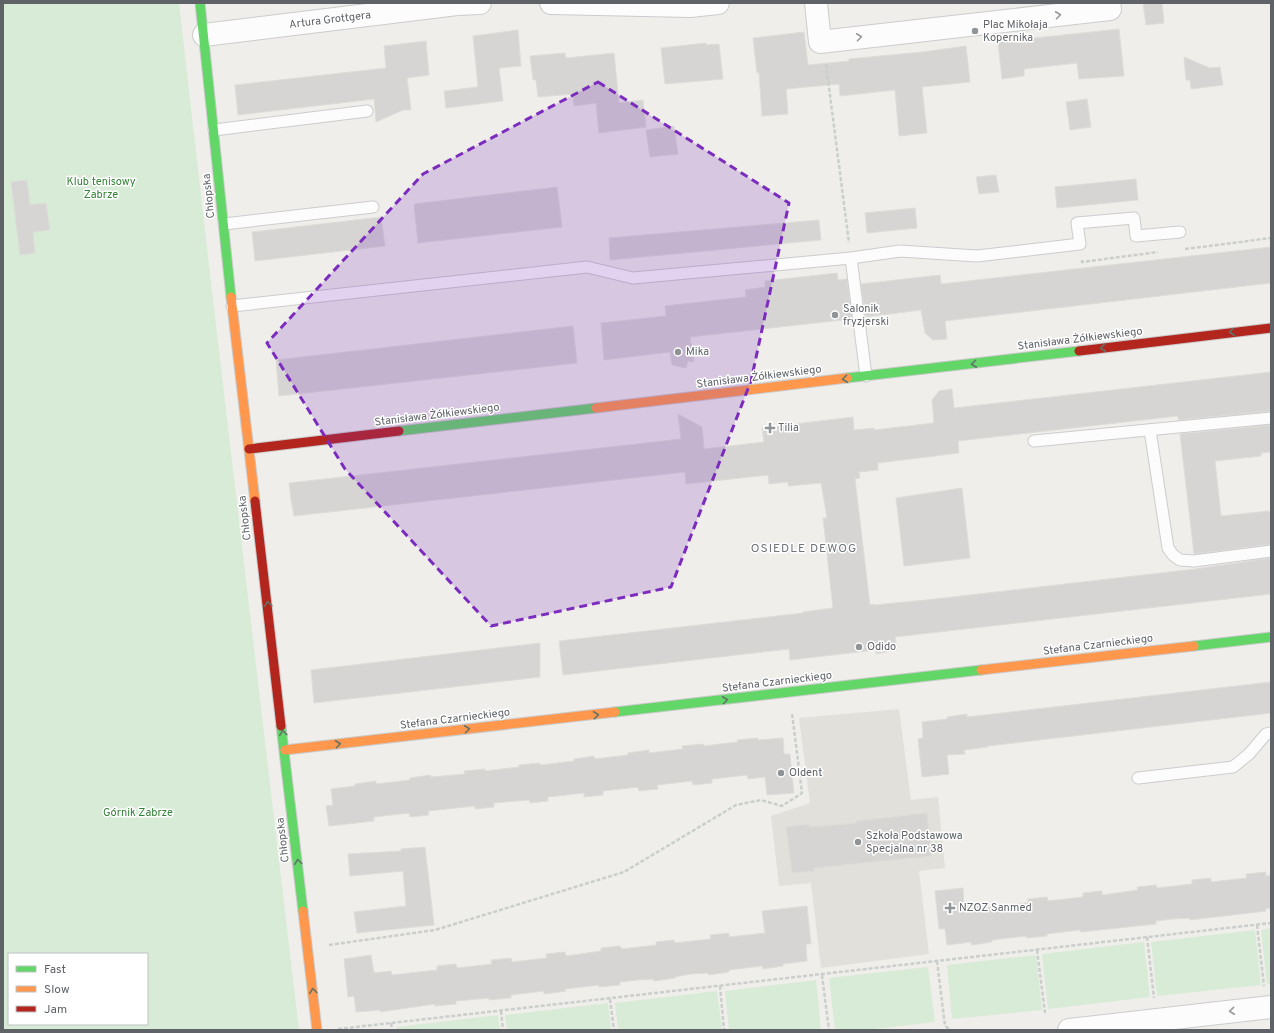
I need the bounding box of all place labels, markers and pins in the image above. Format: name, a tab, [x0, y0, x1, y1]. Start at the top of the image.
place label: Plac Mikołaja Kopernika	[983, 18, 1048, 45]
marker: Plac Mikołaja Kopernika	[970, 26, 980, 36]
place label: Salonik fryzjerski	[843, 302, 889, 329]
marker: Salonik fryzjerski	[830, 310, 840, 320]
place label: Mika	[686, 345, 709, 359]
marker: Mika	[673, 347, 683, 357]
place label: Tilia	[778, 421, 799, 435]
marker: Tilia	[765, 423, 775, 433]
place label: Odido	[867, 640, 896, 654]
marker: Odido	[854, 642, 864, 652]
place label: Oldent	[789, 766, 822, 780]
marker: Oldent	[776, 768, 786, 778]
place label: Szkoła Podstawowa Specjalna nr 38	[866, 829, 963, 856]
marker: Szkoła Podstawowa Specjalna nr 38	[853, 837, 863, 847]
place label: NZOZ Sanmed	[959, 901, 1032, 915]
marker: NZOZ Sanmed	[944, 902, 956, 914]

